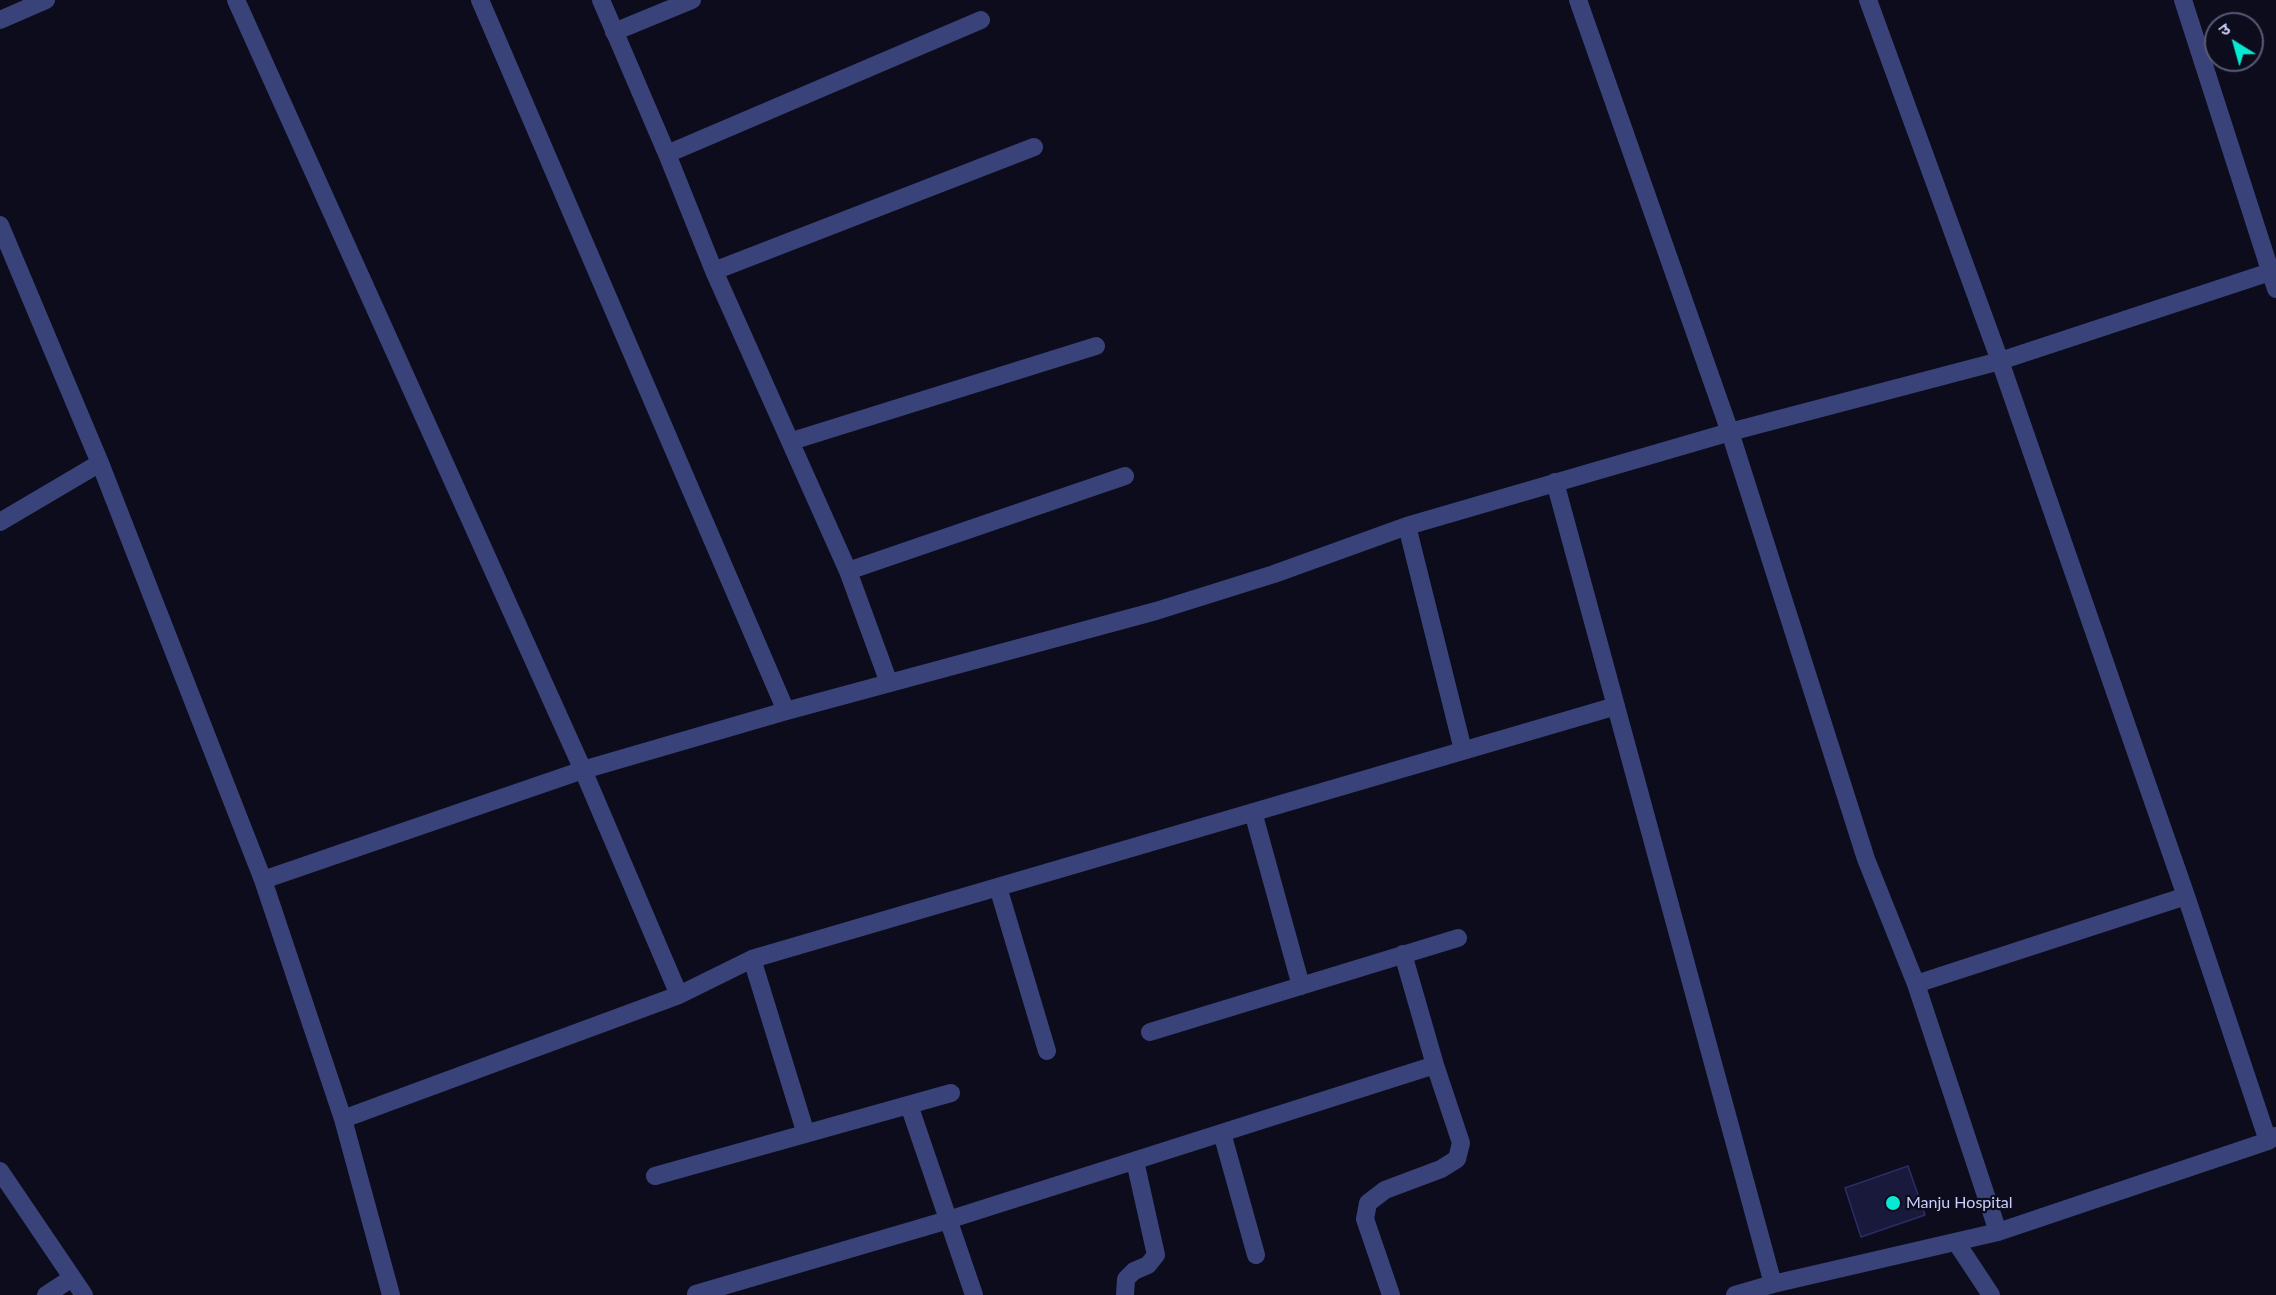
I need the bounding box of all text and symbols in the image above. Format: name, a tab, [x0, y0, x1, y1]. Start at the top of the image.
north arrow	[2204, 12, 2264, 72]
text: उ	[2215, 18, 2234, 39]
place label: Manju Hospital	[1906, 1193, 2013, 1213]
marker: Manju Hospital	[1884, 1194, 1902, 1212]

